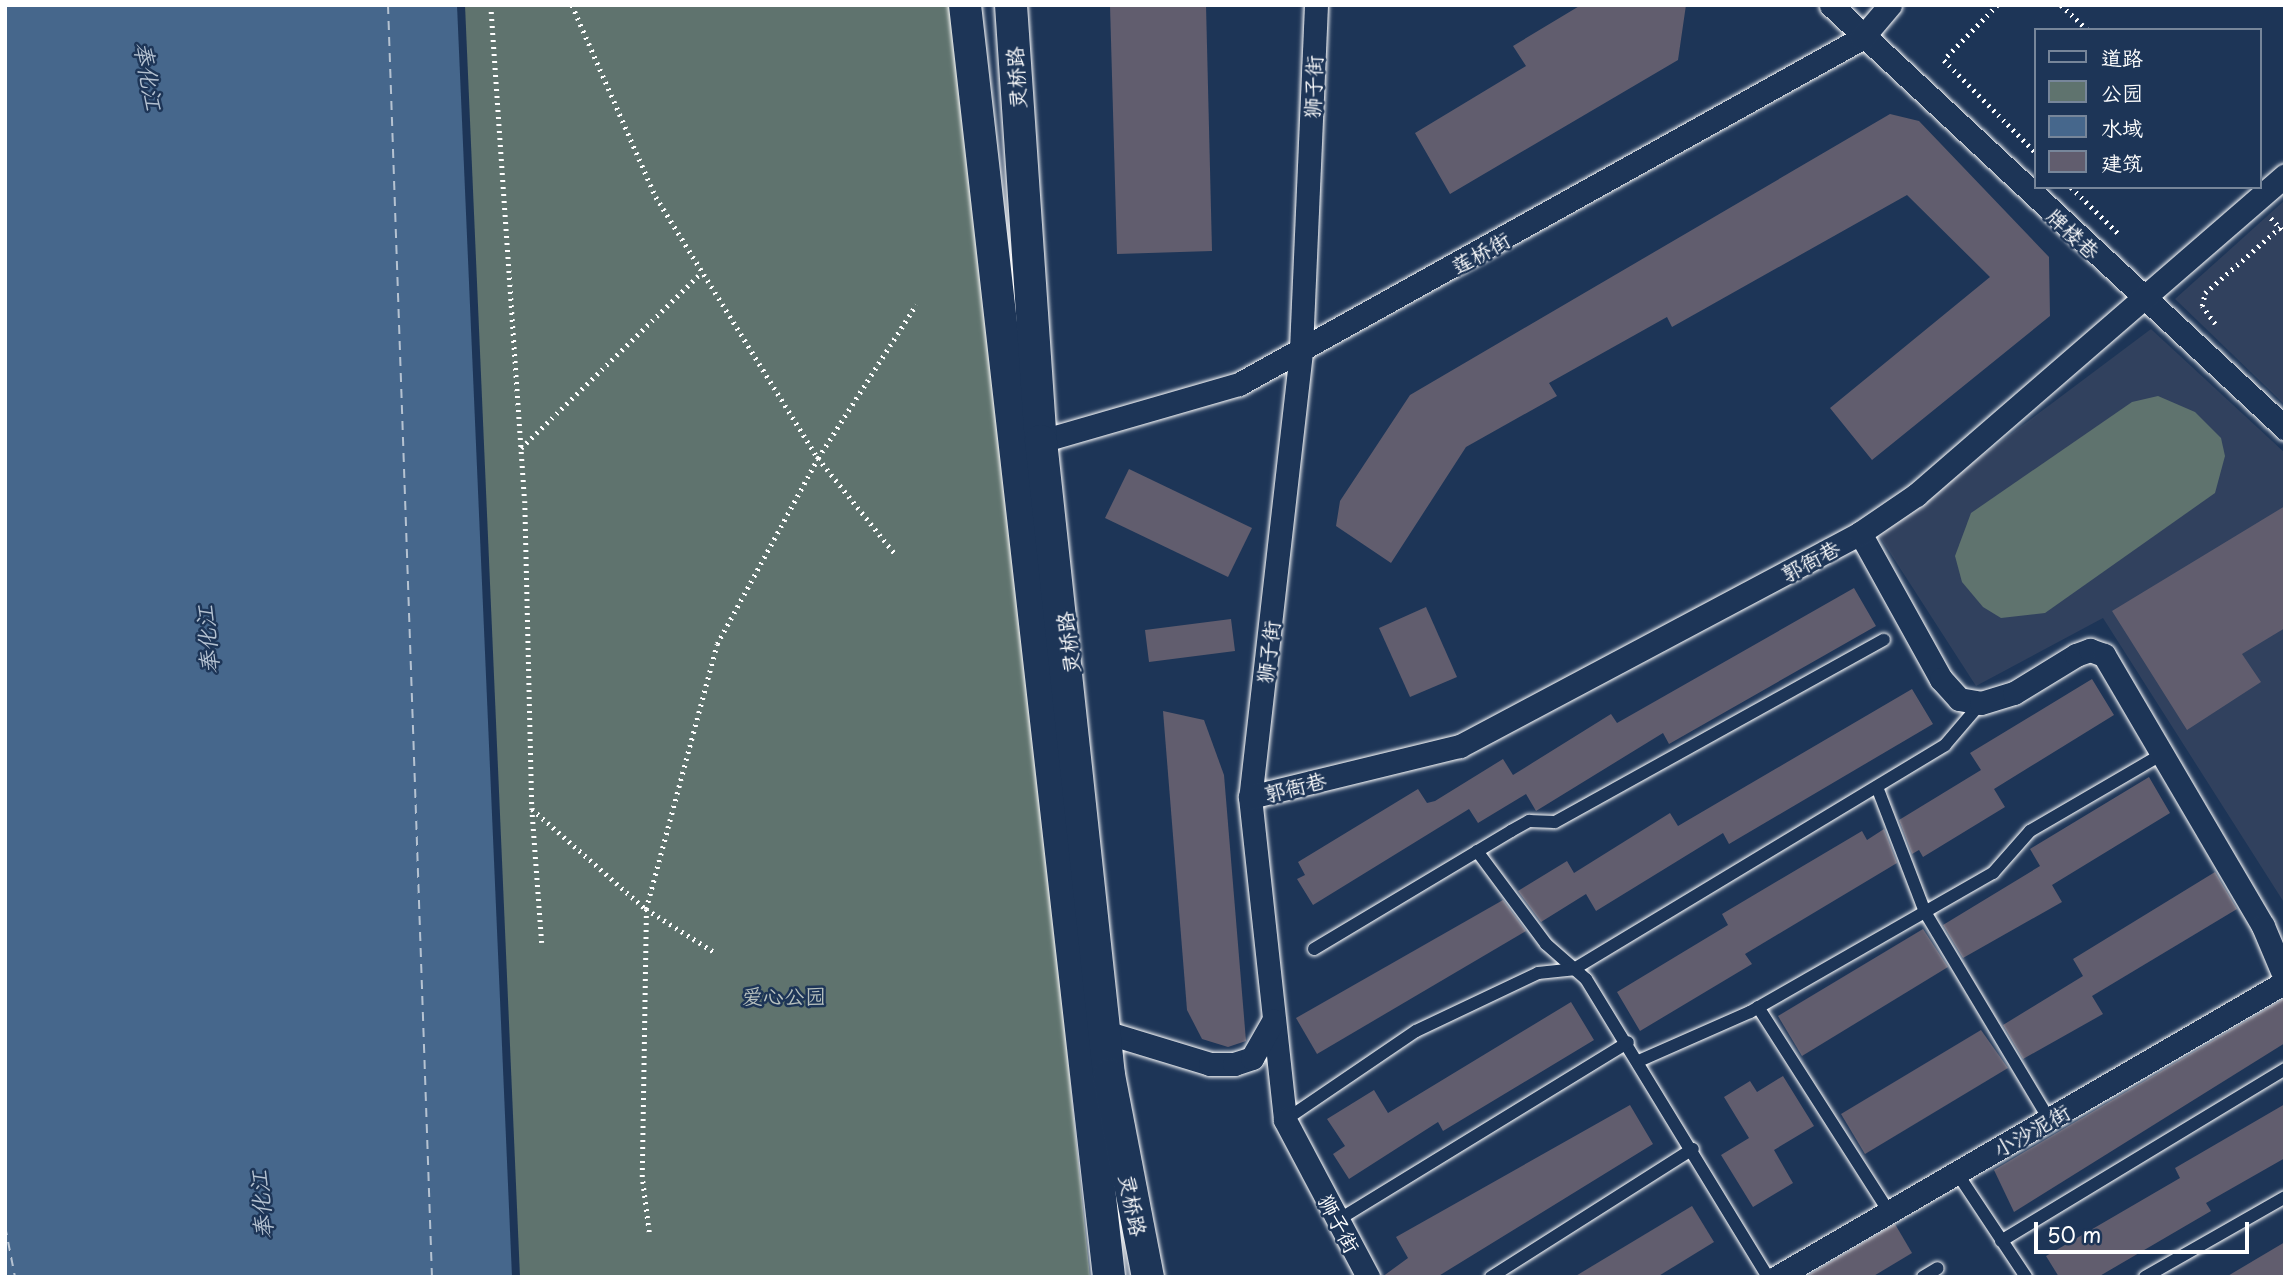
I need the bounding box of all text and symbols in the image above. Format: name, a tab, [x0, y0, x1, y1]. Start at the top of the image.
legend	[2035, 28, 2262, 189]
water label: 奉化江	[129, 40, 169, 112]
text: 道路	[2101, 41, 2143, 73]
street label: 灵桥路	[1001, 46, 1029, 110]
street label: 狮子街	[1298, 55, 1326, 119]
text: 公园	[2101, 76, 2143, 108]
text: 水域	[2101, 111, 2143, 143]
text: 建筑	[2101, 146, 2143, 178]
street label: 牌楼巷	[2042, 202, 2106, 264]
street label: 莲桥街	[1446, 226, 1514, 278]
street label: 郭衙巷	[1776, 534, 1844, 586]
water label: 奉化江	[190, 604, 224, 676]
street label: 灵桥路	[1051, 610, 1083, 676]
street label: 狮子街	[1251, 619, 1283, 685]
street label: 郭衙巷	[1261, 766, 1329, 806]
park label: 爱心公园	[742, 982, 826, 1008]
street label: 小沙泥街	[1988, 1098, 2074, 1162]
water label: 奉化江	[244, 1169, 278, 1241]
street label: 灵桥路	[1116, 1172, 1152, 1238]
street label: 狮子街	[1314, 1189, 1366, 1257]
scale bar	[2038, 1208, 2253, 1252]
text: 50 m	[2047, 1218, 2101, 1250]

